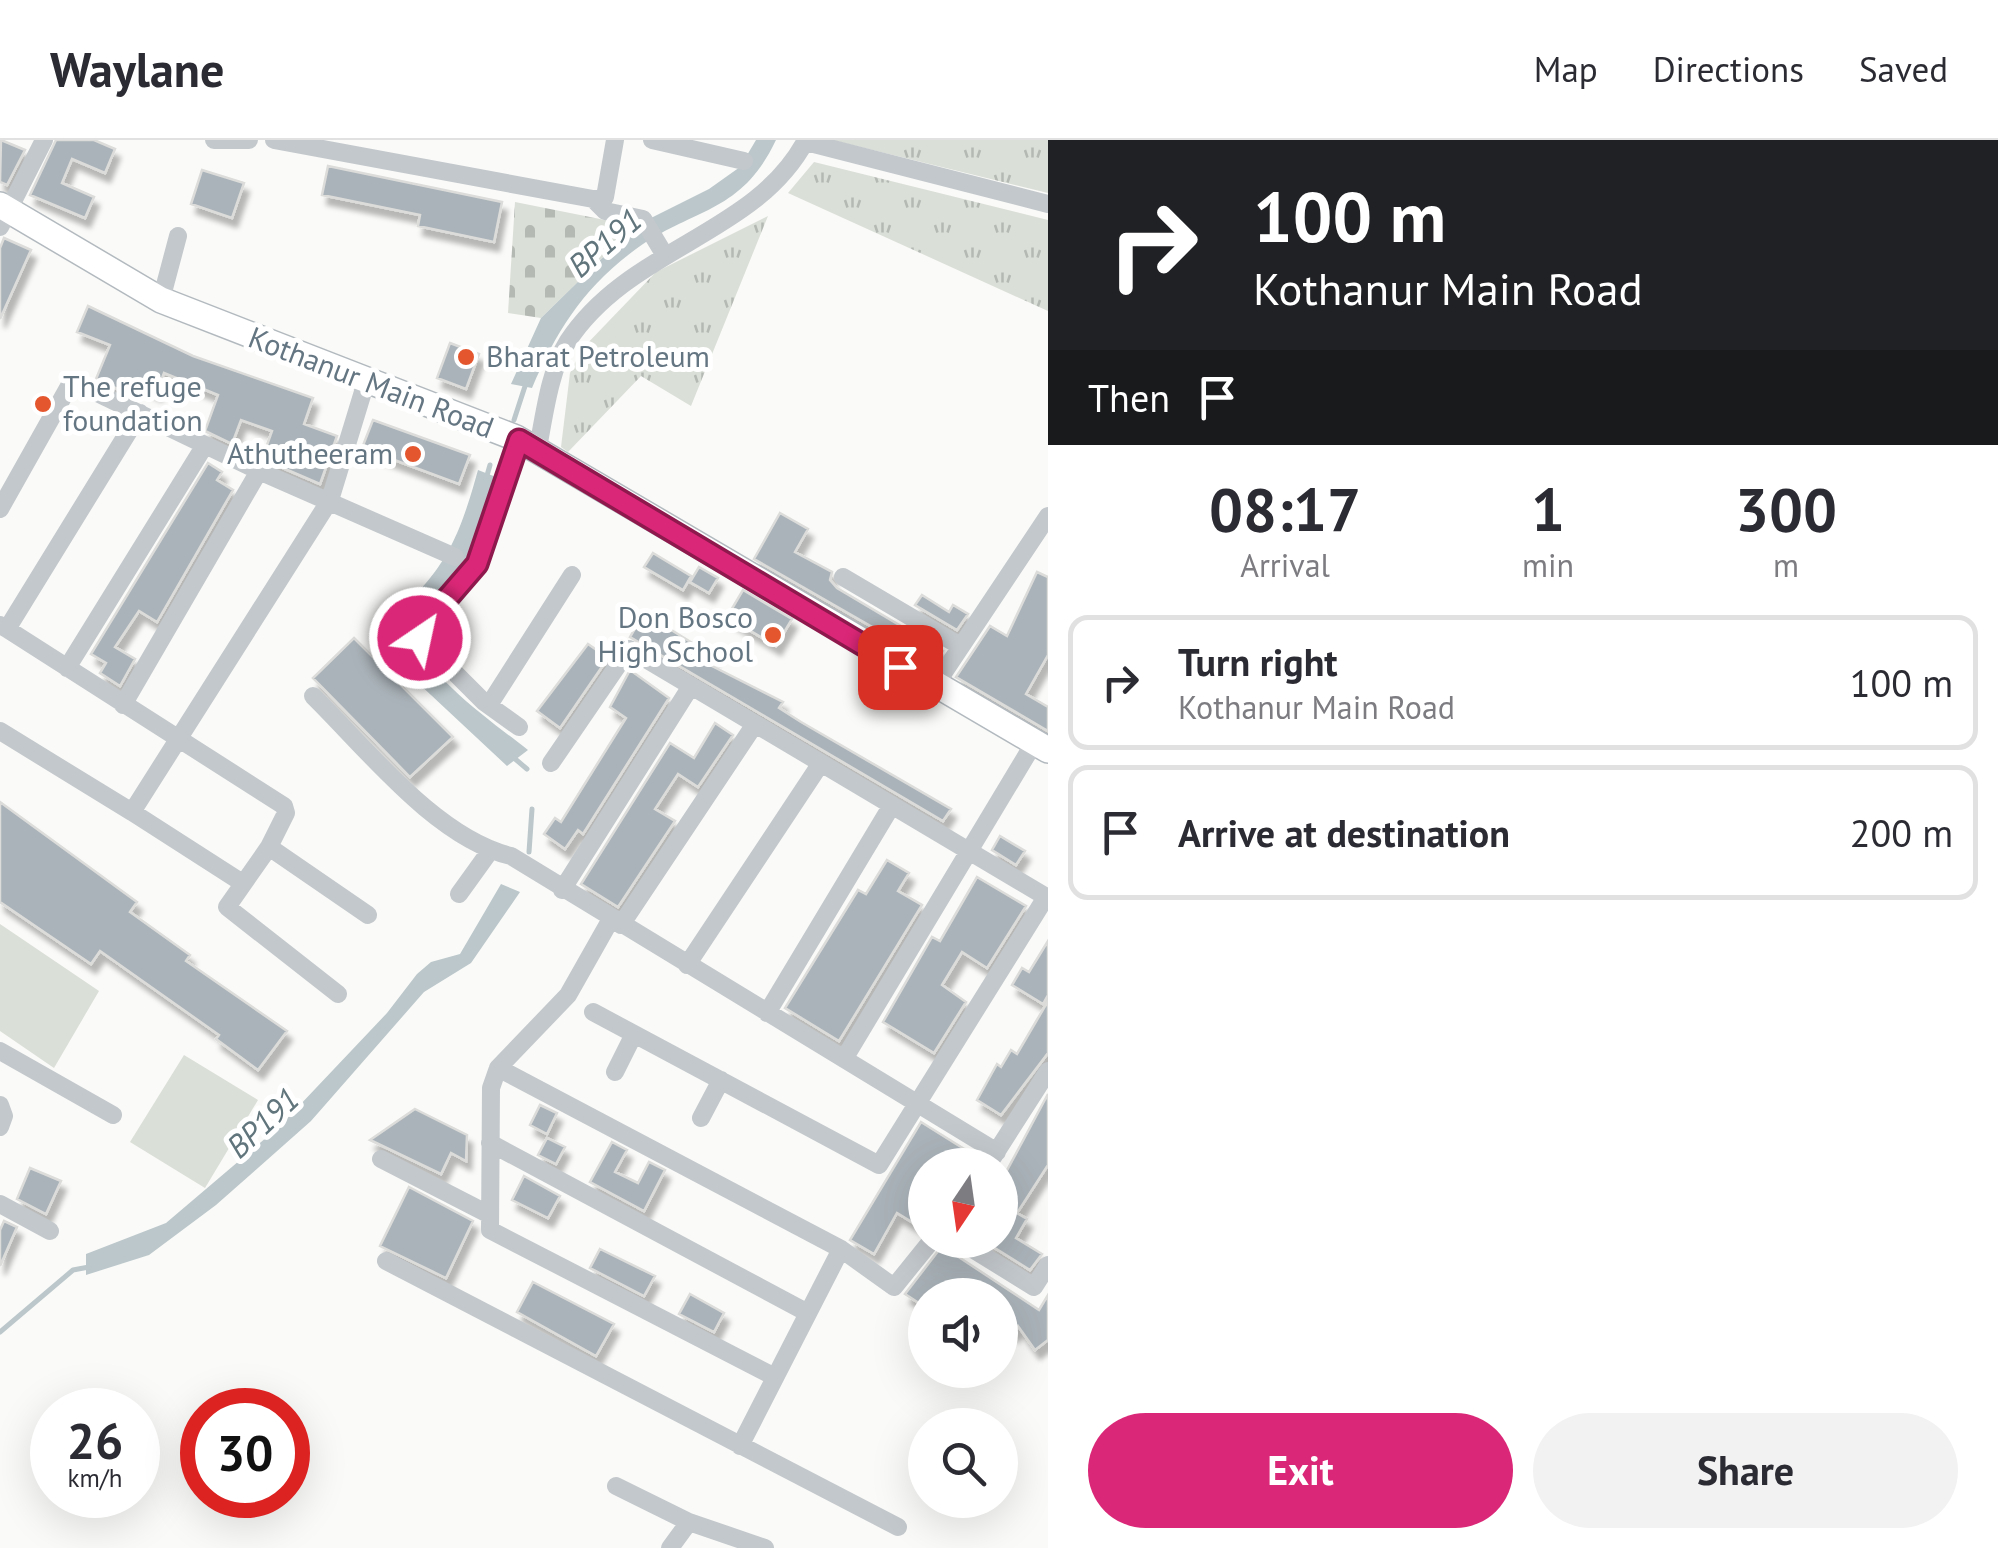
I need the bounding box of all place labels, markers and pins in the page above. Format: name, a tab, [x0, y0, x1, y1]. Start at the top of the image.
place label: Bharat Petroleum	[486, 336, 710, 375]
marker: Bharat Petroleum	[455, 346, 477, 368]
place label: The refuge foundation	[63, 366, 203, 439]
marker: The refuge foundation	[32, 393, 54, 415]
place label: Athutheeram	[227, 433, 393, 472]
marker: Athutheeram	[402, 443, 424, 465]
place label: Don Bosco High School	[597, 597, 753, 670]
marker: Don Bosco High School	[762, 624, 784, 646]
pin	[858, 625, 943, 710]

